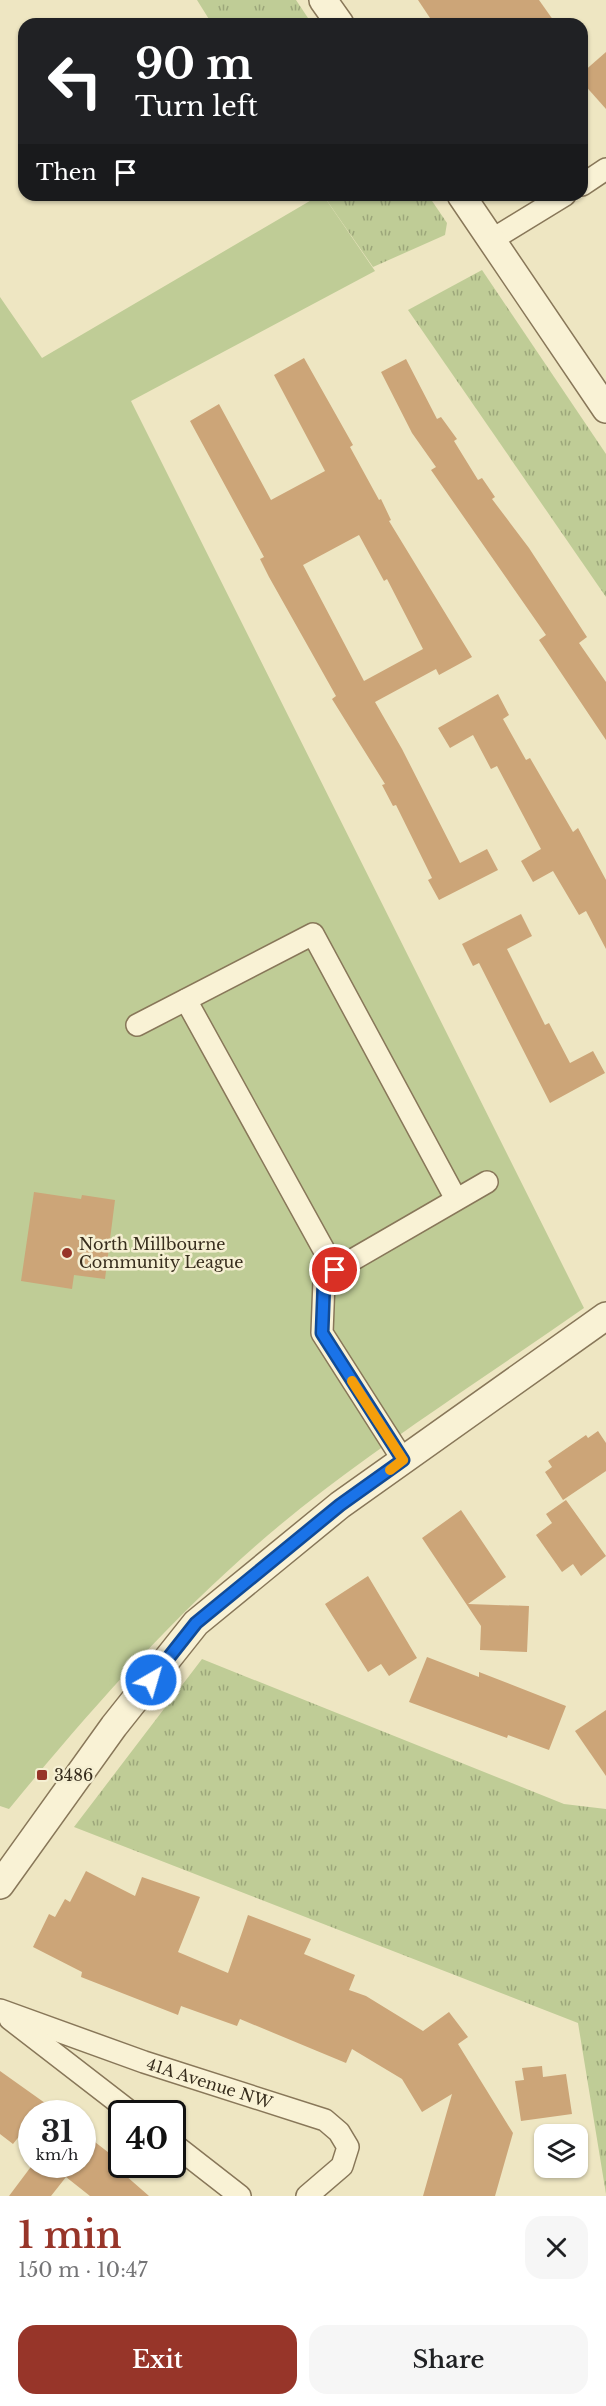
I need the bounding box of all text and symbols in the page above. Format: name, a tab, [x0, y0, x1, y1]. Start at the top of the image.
text: 90 m	[135, 38, 253, 90]
icon: left	[36, 42, 114, 120]
text: Turn left	[135, 90, 258, 123]
icon: arrive	[109, 156, 142, 189]
text: Then	[36, 159, 97, 186]
place label: North Millbourne Community League	[79, 1234, 243, 1272]
pin	[309, 1244, 360, 1295]
marker: North Millbourne Community League	[60, 1246, 74, 1260]
icon: arrive	[318, 1253, 351, 1286]
position arrow	[119, 1648, 183, 1712]
place label: 3486	[54, 1765, 93, 1785]
marker: 3486	[35, 1768, 49, 1782]
street label: 41A Avenue NW	[144, 2054, 275, 2113]
speed limit sign: 40	[108, 2100, 186, 2178]
text: 31	[41, 2113, 73, 2150]
map controls	[534, 2124, 588, 2178]
button: layers	[534, 2124, 588, 2178]
text: km/h	[36, 2145, 78, 2164]
text: 1 min	[18, 2213, 122, 2258]
button: close	[525, 2216, 588, 2279]
text: 150 m · 10:47	[18, 2258, 148, 2282]
button: Exit	[18, 2325, 297, 2394]
button: Share	[309, 2325, 588, 2394]

